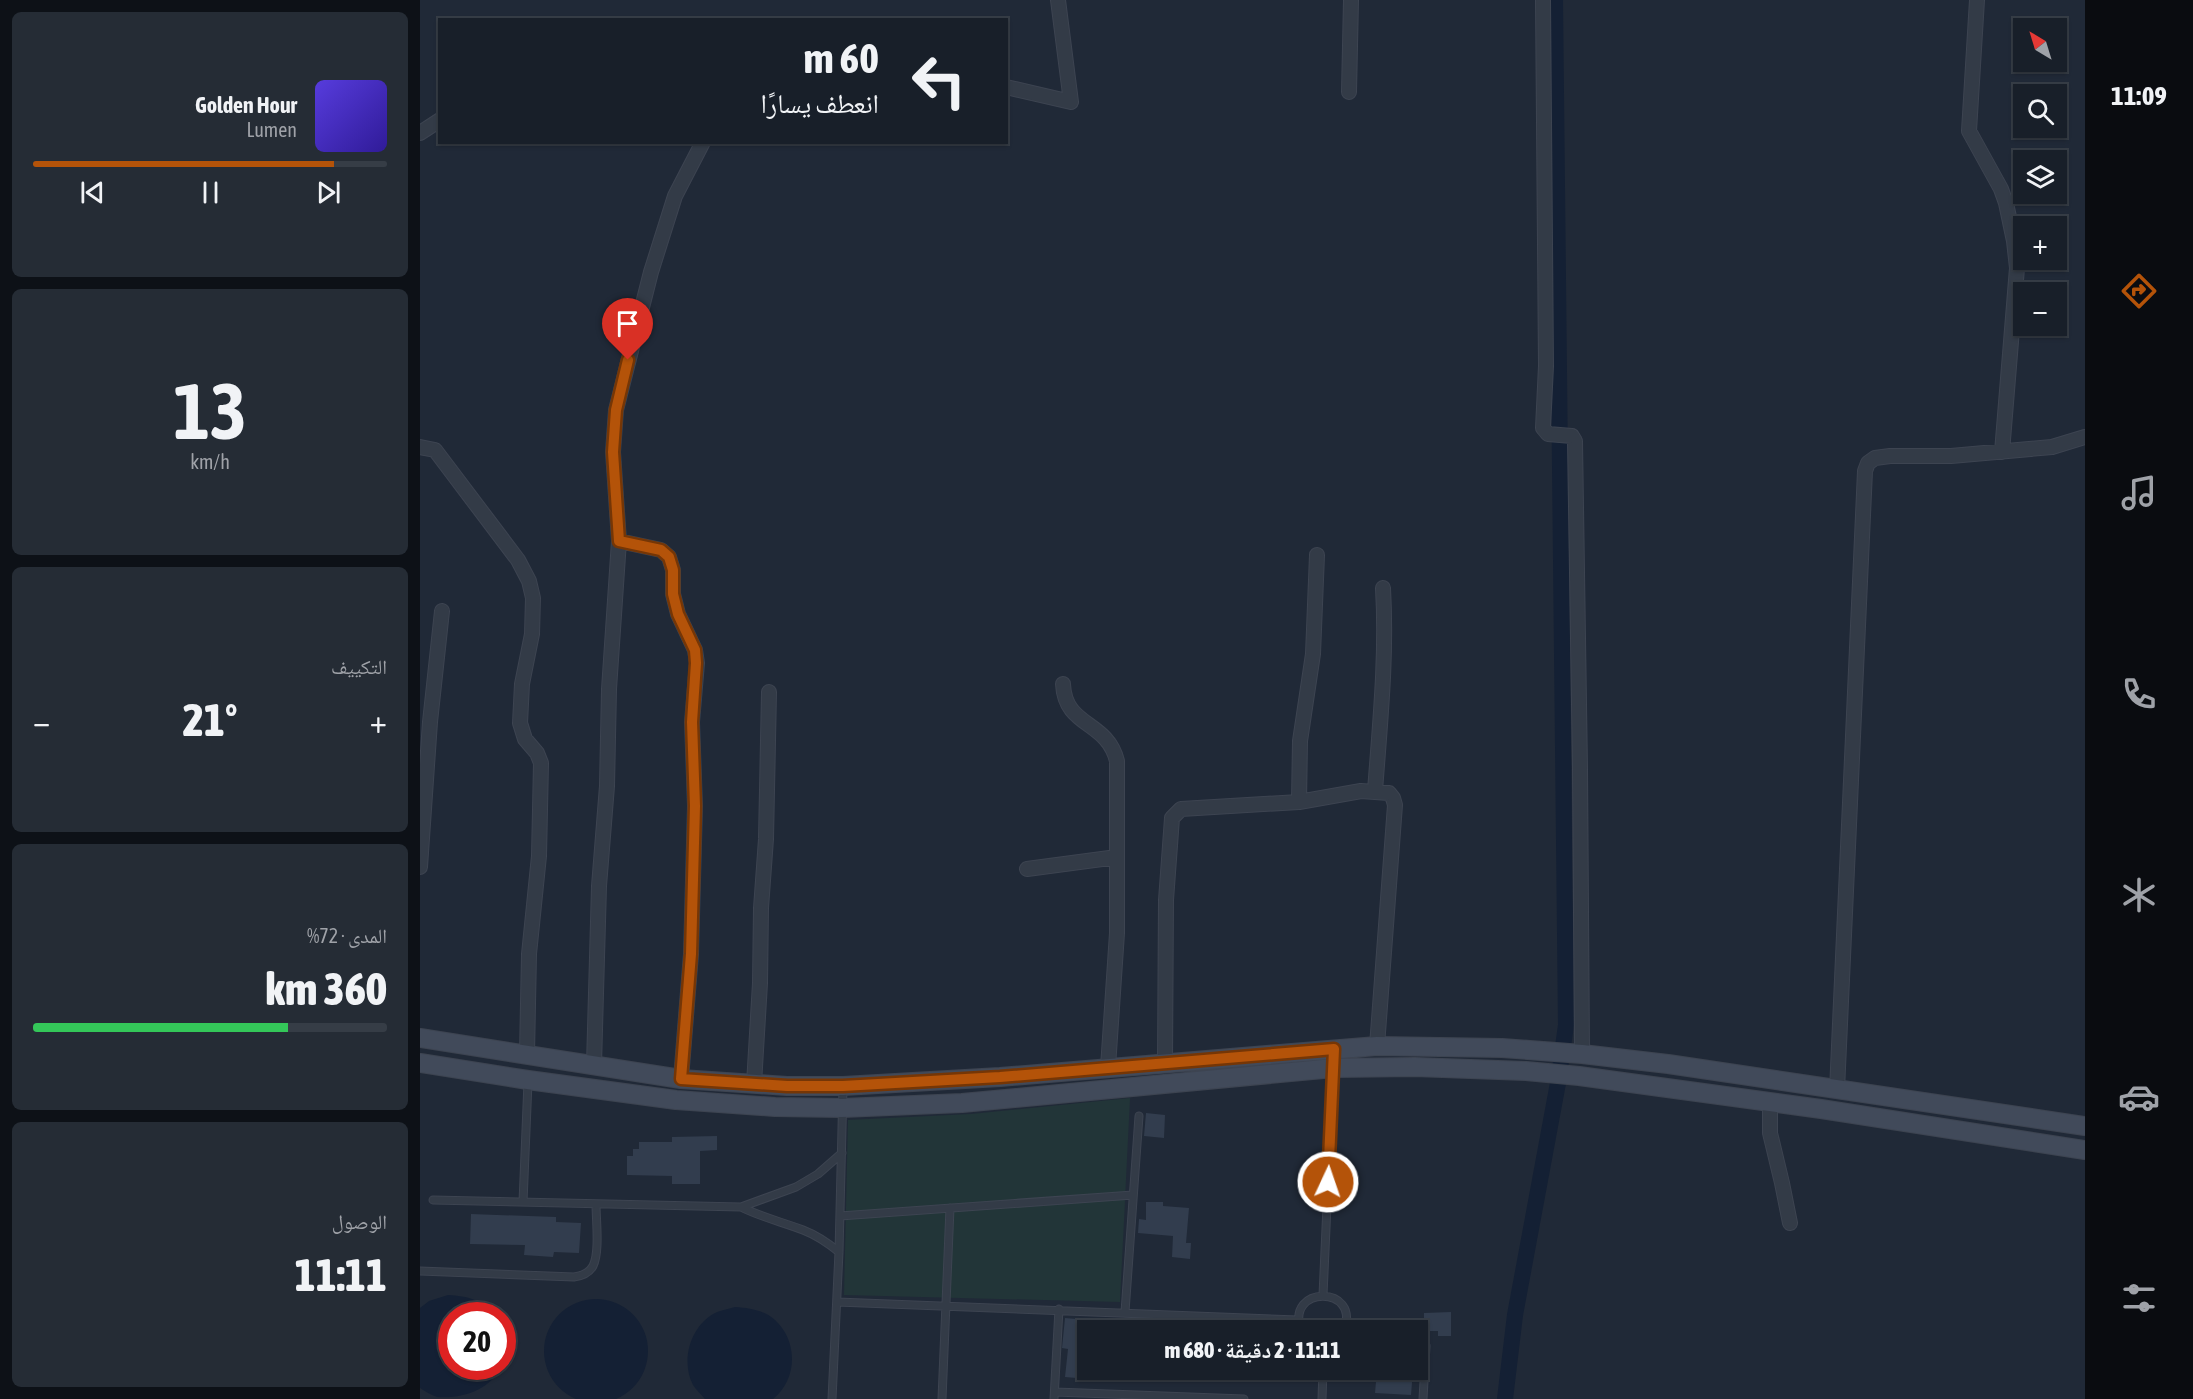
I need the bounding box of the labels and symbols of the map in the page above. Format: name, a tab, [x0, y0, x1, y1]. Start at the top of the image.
north arrow	[2013, 18, 2067, 72]
pin	[602, 298, 653, 360]
position arrow	[1296, 1150, 1360, 1214]
speed limit sign: 20	[438, 1302, 516, 1380]

